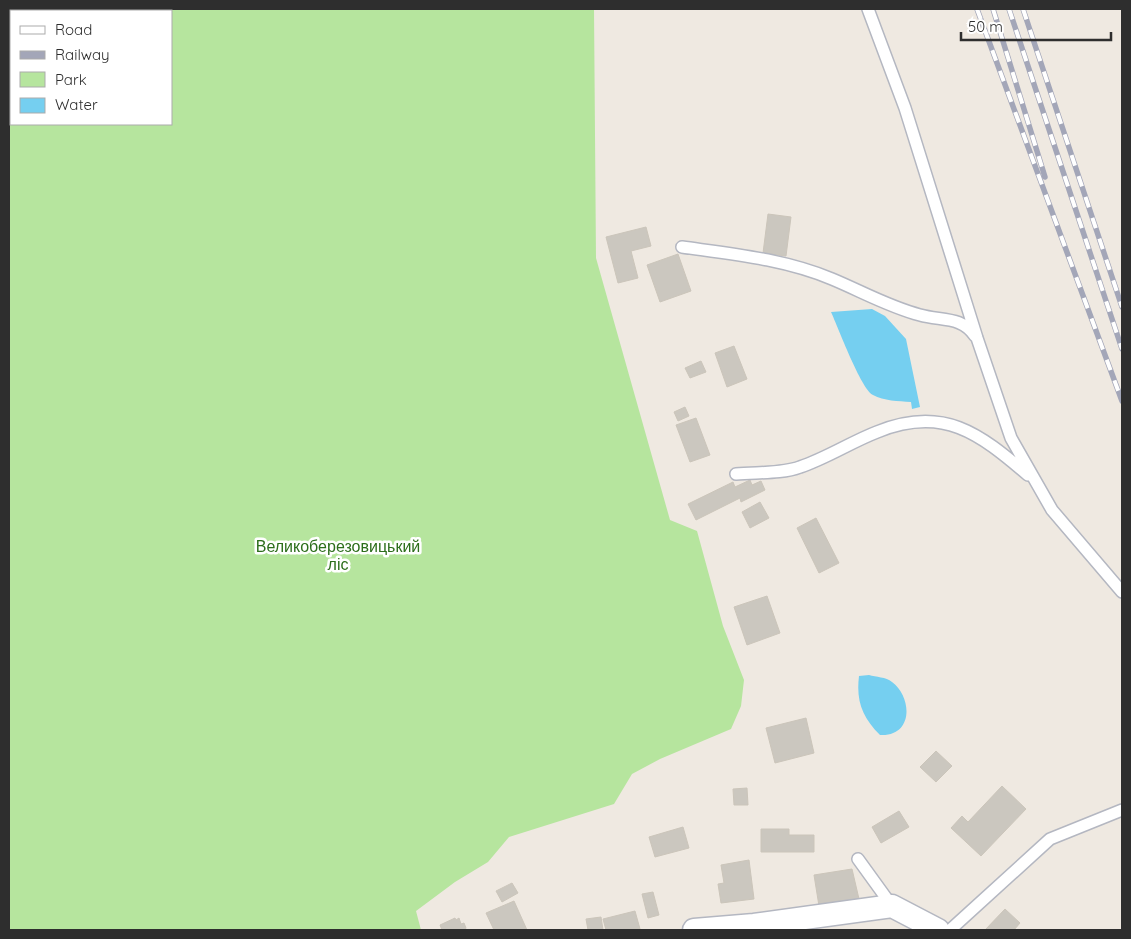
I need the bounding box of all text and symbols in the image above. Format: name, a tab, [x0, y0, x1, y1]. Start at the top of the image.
legend	[10, 10, 172, 125]
scale bar	[961, 10, 1111, 42]
text: 50 m	[968, 17, 1003, 36]
text: Road	[55, 20, 92, 39]
text: Railway	[55, 45, 110, 64]
text: Park	[55, 70, 87, 89]
text: Water	[55, 95, 98, 114]
park label: Великоберезовицький ліс	[256, 536, 420, 574]

